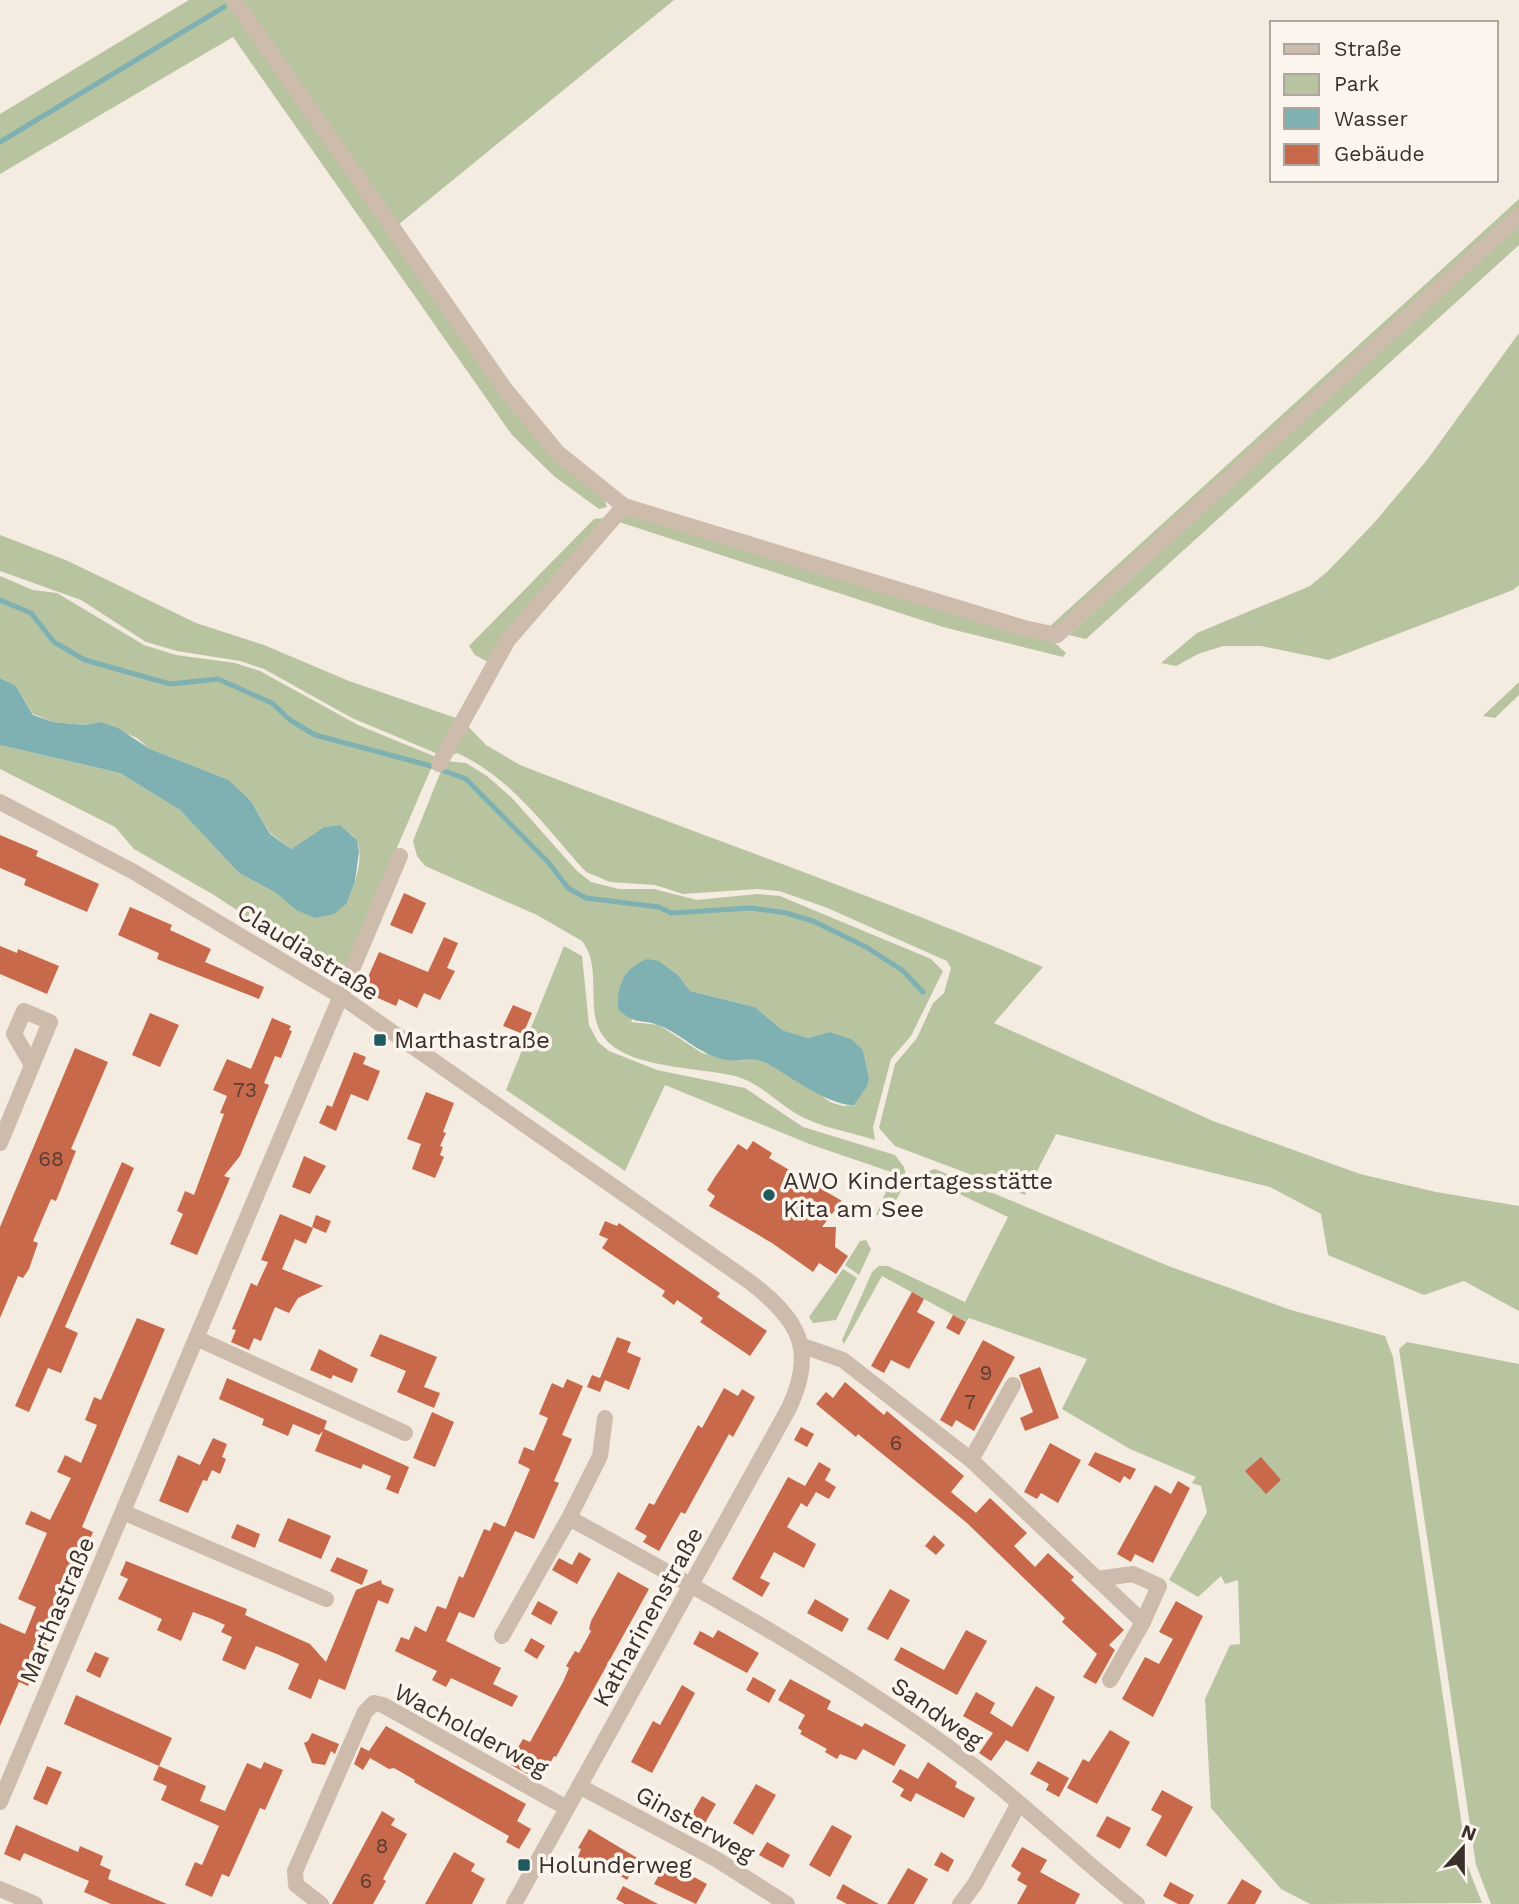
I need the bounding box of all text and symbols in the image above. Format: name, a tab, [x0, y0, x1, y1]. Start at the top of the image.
legend	[1270, 21, 1498, 182]
text: Straße	[1334, 36, 1402, 61]
text: Park	[1334, 71, 1379, 96]
text: Wasser	[1334, 106, 1408, 131]
text: Gebäude	[1334, 141, 1425, 166]
street label: Claudiastraße	[232, 897, 384, 1007]
place label: Marthastraße	[394, 1026, 550, 1054]
marker: Marthastraße	[372, 1032, 388, 1048]
house number: 73	[233, 1077, 257, 1102]
house number: 68	[38, 1146, 64, 1171]
place label: AWO Kindertagesstätte Kita am See	[783, 1167, 1053, 1223]
marker: AWO Kindertagesstätte Kita am See	[761, 1187, 777, 1203]
house number: 9	[980, 1360, 992, 1385]
house number: 7	[964, 1389, 976, 1414]
house number: 6	[890, 1430, 902, 1455]
street label: Katharinenstraße	[587, 1522, 709, 1712]
street label: Marthastraße	[14, 1533, 100, 1687]
street label: Sandweg	[886, 1671, 988, 1755]
street label: Wacholderweg	[389, 1678, 553, 1783]
street label: Ginsterweg	[631, 1780, 759, 1868]
north arrow	[1428, 1813, 1498, 1883]
text: N	[1458, 1819, 1480, 1846]
house number: 8	[376, 1833, 388, 1858]
place label: Holunderweg	[538, 1851, 692, 1879]
marker: Holunderweg	[516, 1857, 532, 1873]
house number: 6	[360, 1868, 372, 1893]

